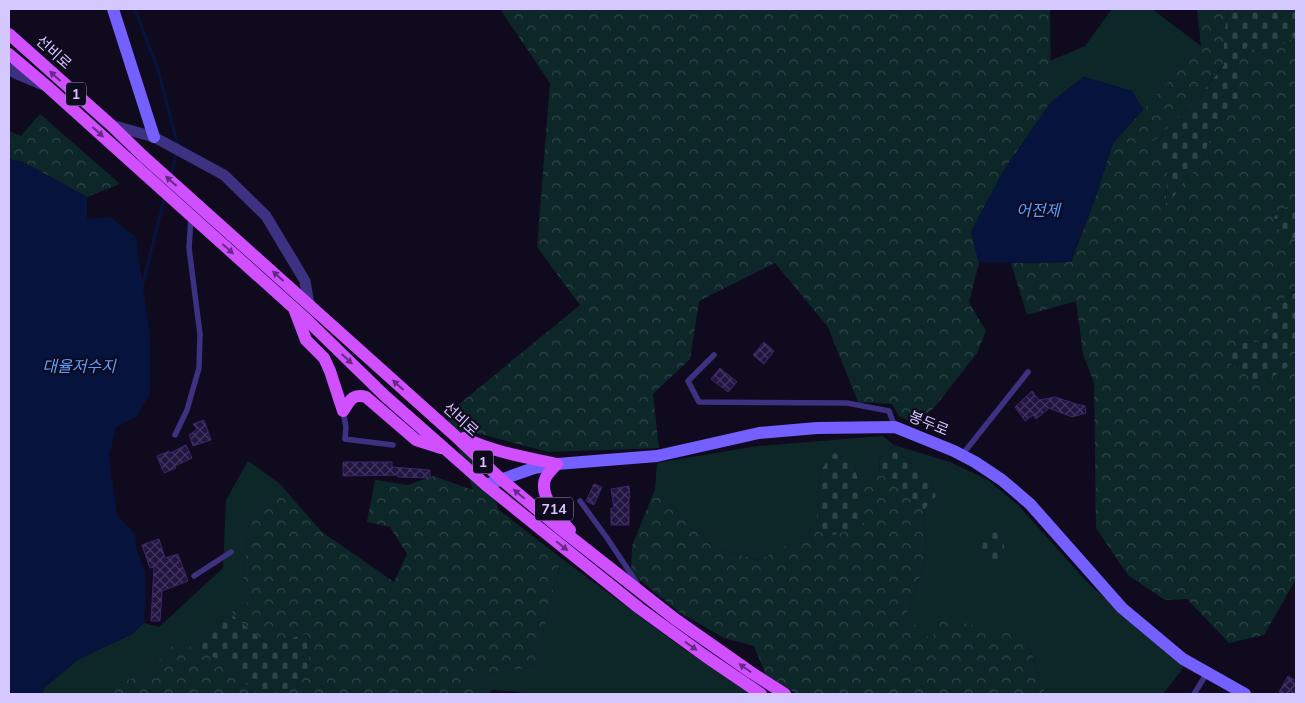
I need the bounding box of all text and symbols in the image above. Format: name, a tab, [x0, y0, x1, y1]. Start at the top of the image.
street label: 선비로	[32, 31, 76, 73]
one-way arrow	[49, 70, 62, 81]
road number: 1	[66, 82, 86, 106]
one-way arrow	[92, 126, 104, 138]
one-way arrow	[165, 175, 177, 187]
water label: 어전제	[1016, 200, 1062, 220]
one-way arrow	[221, 243, 233, 255]
one-way arrow	[272, 270, 284, 282]
one-way arrow	[341, 353, 353, 365]
water label: 대율저수지	[42, 356, 117, 376]
one-way arrow	[393, 379, 405, 391]
street label: 선비로	[439, 398, 483, 440]
street label: 봉두로	[906, 406, 952, 440]
road number: 1	[473, 451, 493, 474]
one-way arrow	[512, 489, 525, 500]
road number: 714	[535, 498, 573, 520]
one-way arrow	[555, 541, 568, 552]
one-way arrow	[684, 641, 697, 651]
one-way arrow	[738, 663, 751, 673]

